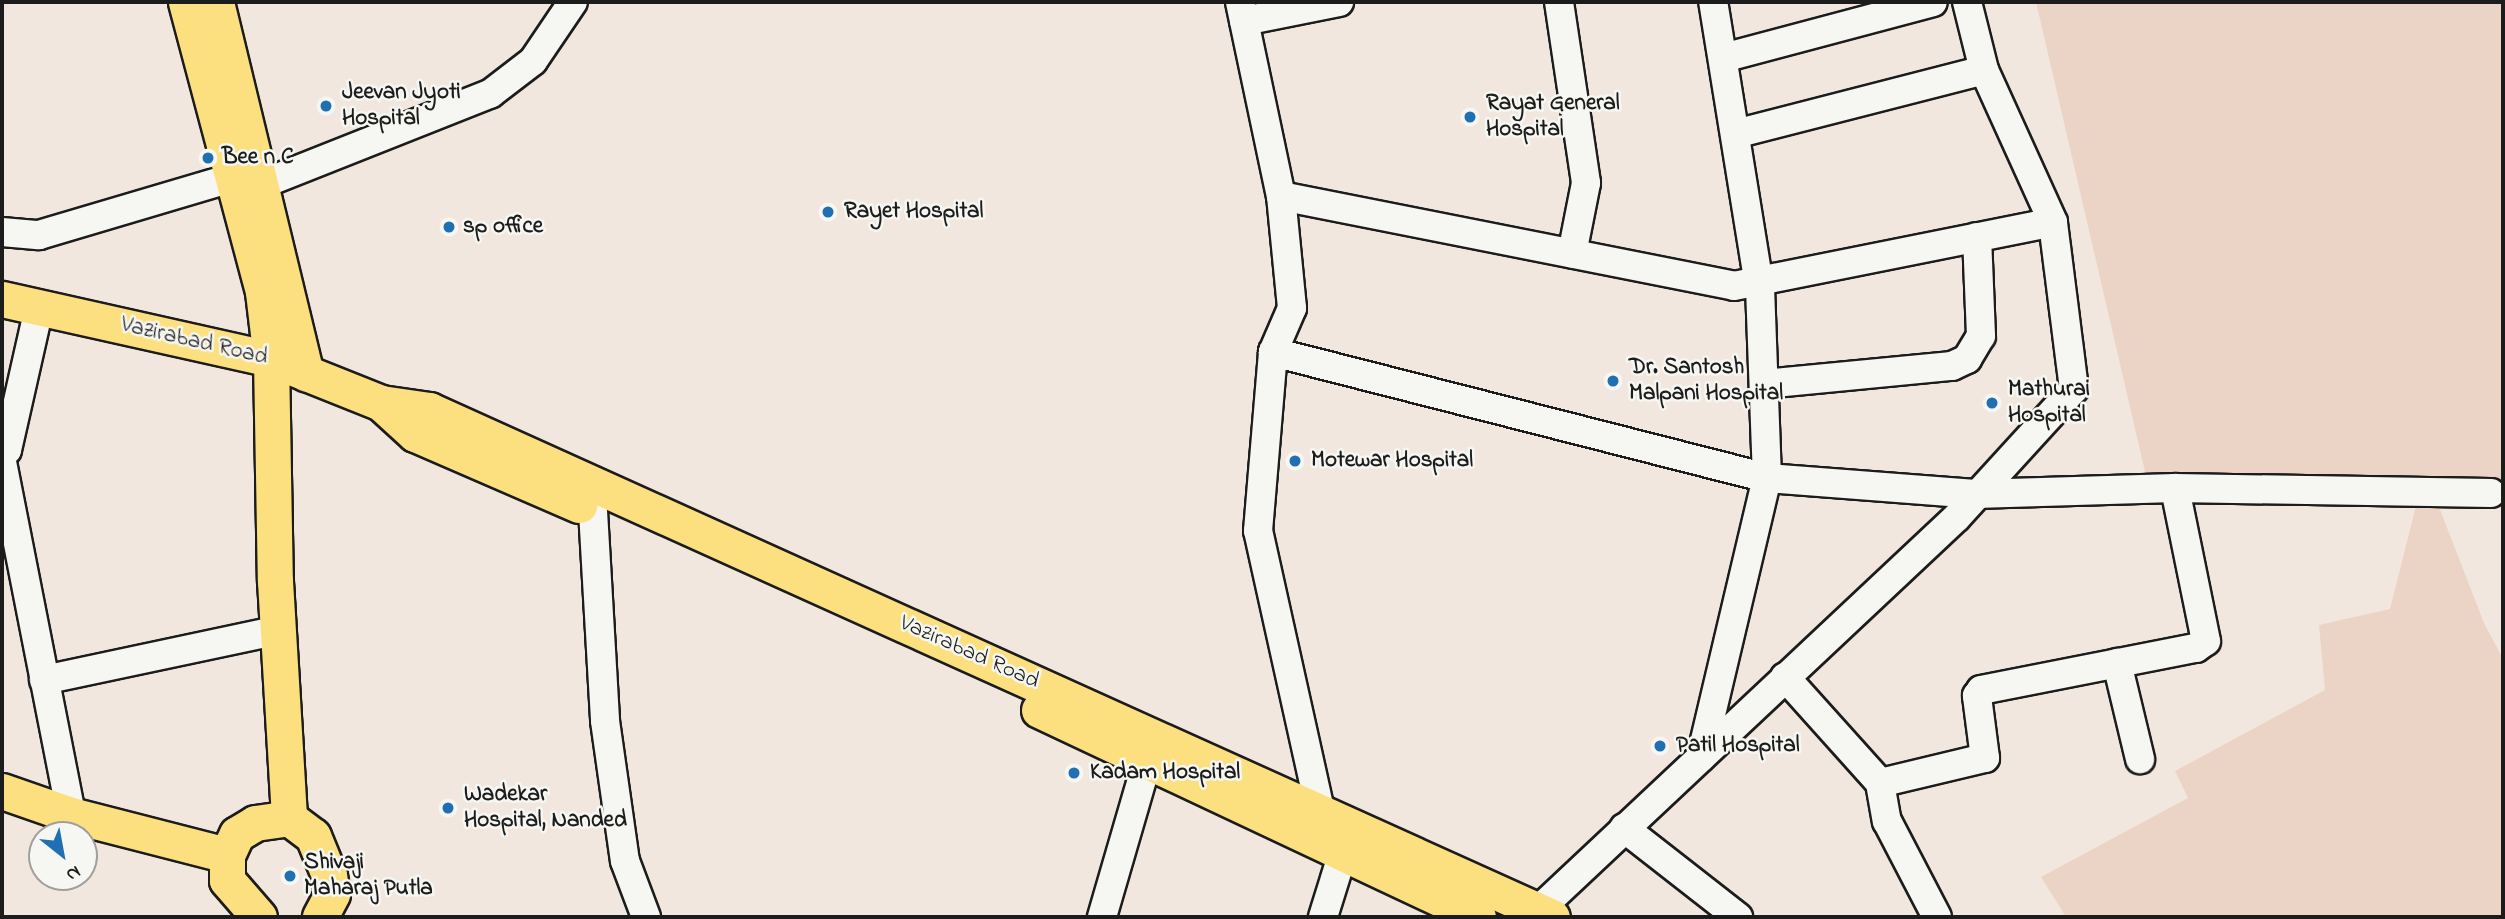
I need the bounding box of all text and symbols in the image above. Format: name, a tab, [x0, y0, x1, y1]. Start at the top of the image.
place label: Jeevan Jyoti Hospital	[342, 79, 461, 133]
place label: Rayat General Hospital	[1486, 90, 1620, 144]
marker: Jeevan Jyoti Hospital	[316, 96, 336, 116]
marker: Rayat General Hospital	[1460, 107, 1480, 127]
place label: Bee n C	[222, 144, 294, 172]
marker: Bee n C	[200, 150, 216, 166]
place label: Rayet Hospital	[844, 198, 983, 226]
marker: Rayet Hospital	[818, 202, 838, 222]
place label: sp office	[463, 213, 543, 241]
marker: sp office	[441, 219, 457, 235]
street label: Vazirabad Road	[118, 312, 270, 372]
place label: Dr. Santosh Malpani Hospital	[1629, 354, 1783, 408]
marker: Dr. Santosh Malpani Hospital	[1603, 371, 1623, 391]
place label: Mathurai Hospital	[2008, 376, 2090, 430]
marker: Mathurai Hospital	[1982, 393, 2002, 413]
place label: Motewar Hospital	[1311, 447, 1473, 475]
marker: Motewar Hospital	[1285, 451, 1305, 471]
street label: Vazirabad Road	[895, 610, 1043, 696]
place label: Patil Hospital	[1676, 732, 1800, 760]
marker: Patil Hospital	[1650, 736, 1670, 756]
place label: Kadam Hospital	[1090, 759, 1240, 787]
marker: Kadam Hospital	[1064, 763, 1084, 783]
place label: Wadekar Hospital, Nanded	[464, 781, 627, 835]
marker: Wadekar Hospital, Nanded	[438, 798, 458, 818]
north arrow	[28, 821, 98, 891]
place label: Shivaji Maharaj Putla	[304, 849, 433, 903]
text: N	[61, 858, 86, 888]
marker: Shivaji Maharaj Putla	[282, 868, 298, 884]

